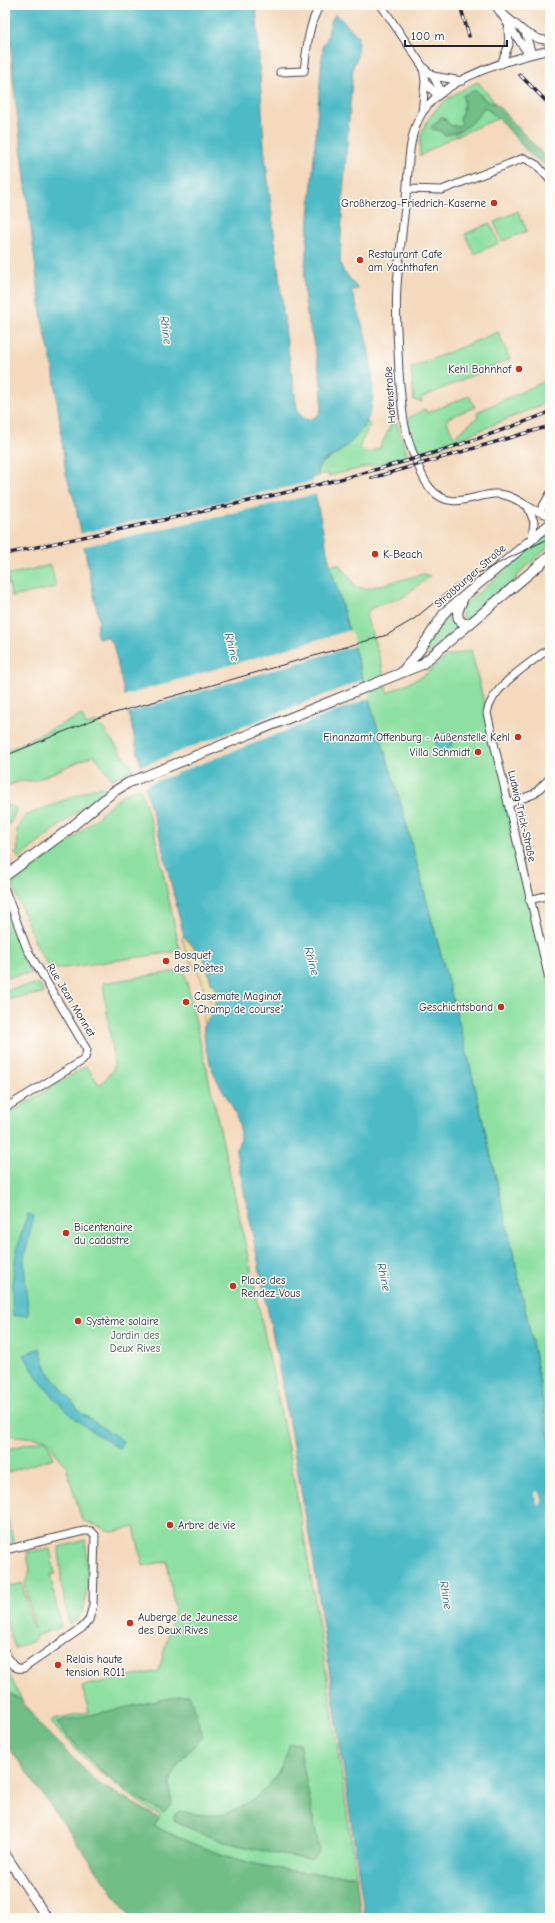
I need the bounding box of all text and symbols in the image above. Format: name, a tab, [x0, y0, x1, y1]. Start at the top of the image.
scale bar	[405, 22, 507, 48]
text: 100 m	[411, 29, 444, 43]
place label: Großherzog-Friedrich-Kaserne	[341, 197, 486, 210]
marker: Großherzog-Friedrich-Kaserne	[489, 198, 499, 208]
place label: Restaurant Cafe am Yachthafen	[368, 248, 443, 274]
marker: Restaurant Cafe am Yachthafen	[355, 255, 365, 265]
water label: Rhine	[157, 315, 175, 345]
place label: Kehl Bahnhof	[448, 363, 512, 376]
marker: Kehl Bahnhof	[514, 364, 524, 374]
street label: Hafenstraße	[381, 366, 398, 424]
street label: Straßburger Straße	[432, 541, 509, 610]
place label: K-Beach	[383, 548, 422, 561]
marker: K-Beach	[370, 549, 380, 559]
water label: Rhine	[222, 631, 242, 663]
place label: Finanzamt Offenburg - Außenstelle Kehl	[323, 731, 510, 744]
marker: Finanzamt Offenburg - Außenstelle Kehl	[513, 732, 523, 742]
place label: Villa Schmidt	[410, 746, 471, 759]
marker: Villa Schmidt	[473, 747, 483, 757]
street label: Ludwig-Trick-Straße	[505, 769, 539, 863]
water label: Rhine	[302, 945, 322, 977]
place label: Bosquet des Poètes	[174, 949, 224, 975]
marker: Bosquet des Poètes	[161, 956, 171, 966]
street label: Rue Jean Monnet	[44, 961, 98, 1040]
place label: Casemate Maginot "Champ de course"	[194, 990, 283, 1016]
marker: Casemate Maginot "Champ de course"	[181, 997, 191, 1007]
place label: Geschichtsband	[419, 1001, 493, 1014]
marker: Geschichtsband	[496, 1002, 506, 1012]
place label: Bicentenaire du cadastre	[74, 1221, 133, 1247]
marker: Bicentenaire du cadastre	[61, 1228, 71, 1238]
water label: Rhine	[374, 1261, 394, 1293]
place label: Place des Rendez-Vous	[241, 1274, 301, 1300]
marker: Place des Rendez-Vous	[228, 1281, 238, 1291]
place label: Système solaire	[86, 1315, 159, 1328]
marker: Système solaire	[73, 1316, 83, 1326]
park label: Jardin des Deux Rives	[110, 1329, 161, 1355]
place label: Arbre de vie	[178, 1519, 236, 1532]
marker: Arbre de vie	[165, 1520, 175, 1530]
water label: Rhine	[437, 1579, 455, 1611]
place label: Auberge de Jeunesse des Deux Rives	[138, 1611, 238, 1637]
marker: Auberge de Jeunesse des Deux Rives	[125, 1618, 135, 1628]
place label: Relais haute tension R011	[65, 1653, 125, 1679]
marker: Relais haute tension R011	[53, 1660, 63, 1670]

